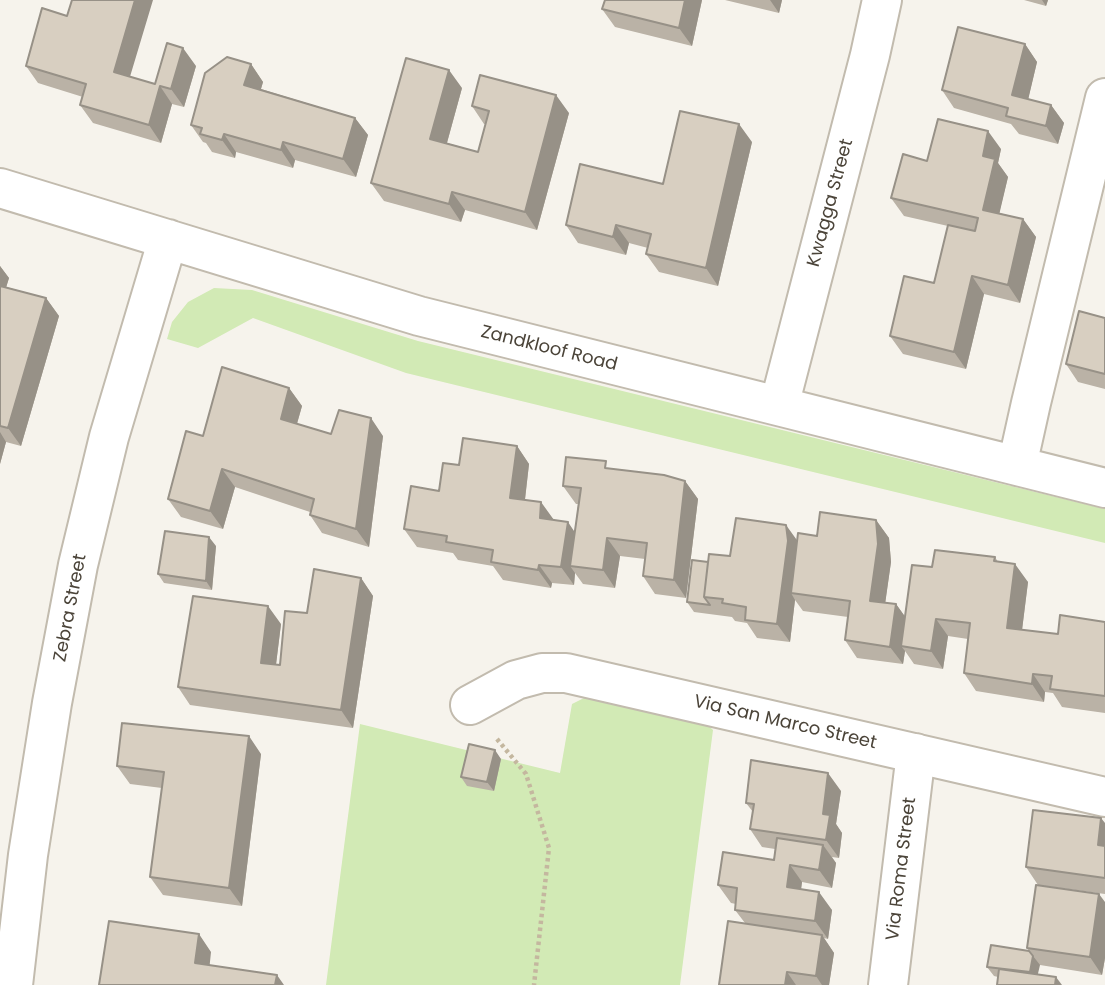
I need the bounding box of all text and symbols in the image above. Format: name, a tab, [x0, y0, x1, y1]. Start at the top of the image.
street label: Kwagga Street	[804, 137, 858, 269]
street label: Zandkloof Road	[479, 322, 619, 376]
street label: Zebra Street	[50, 552, 92, 664]
street label: Via San Marco Street	[691, 691, 879, 755]
street label: Via Roma Street	[882, 796, 922, 942]

